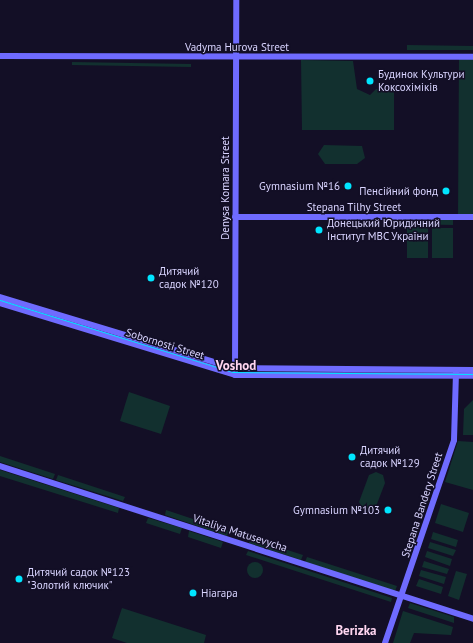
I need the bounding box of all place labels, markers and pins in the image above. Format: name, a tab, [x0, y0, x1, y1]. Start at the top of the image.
place label: Будинок Культури Коксохіміків	[378, 68, 464, 94]
marker: Будинок Культури Коксохіміків	[365, 76, 375, 86]
place label: Gymnasium №16	[259, 179, 340, 193]
marker: Gymnasium №16	[343, 181, 353, 191]
place label: Пенсійний фонд	[359, 184, 438, 198]
marker: Пенсійний фонд	[441, 186, 451, 196]
place label: Донецький Юридичний Інститут МВС України	[327, 217, 440, 243]
marker: Донецький Юридичний Інститут МВС України	[314, 225, 324, 235]
place label: Дитячий садок №120	[159, 265, 219, 291]
marker: Дитячий садок №120	[146, 273, 156, 283]
place label: Дитячий садок №129	[360, 444, 420, 470]
marker: Дитячий садок №129	[347, 452, 357, 462]
place label: Gymnasium №103	[293, 503, 380, 517]
marker: Gymnasium №103	[383, 505, 393, 515]
place label: Дитячий садок №123 "Золотий ключик"	[27, 566, 130, 592]
marker: Дитячий садок №123 "Золотий ключик"	[14, 574, 24, 584]
place label: Ніагара	[201, 586, 238, 600]
marker: Ніагара	[188, 588, 198, 598]

